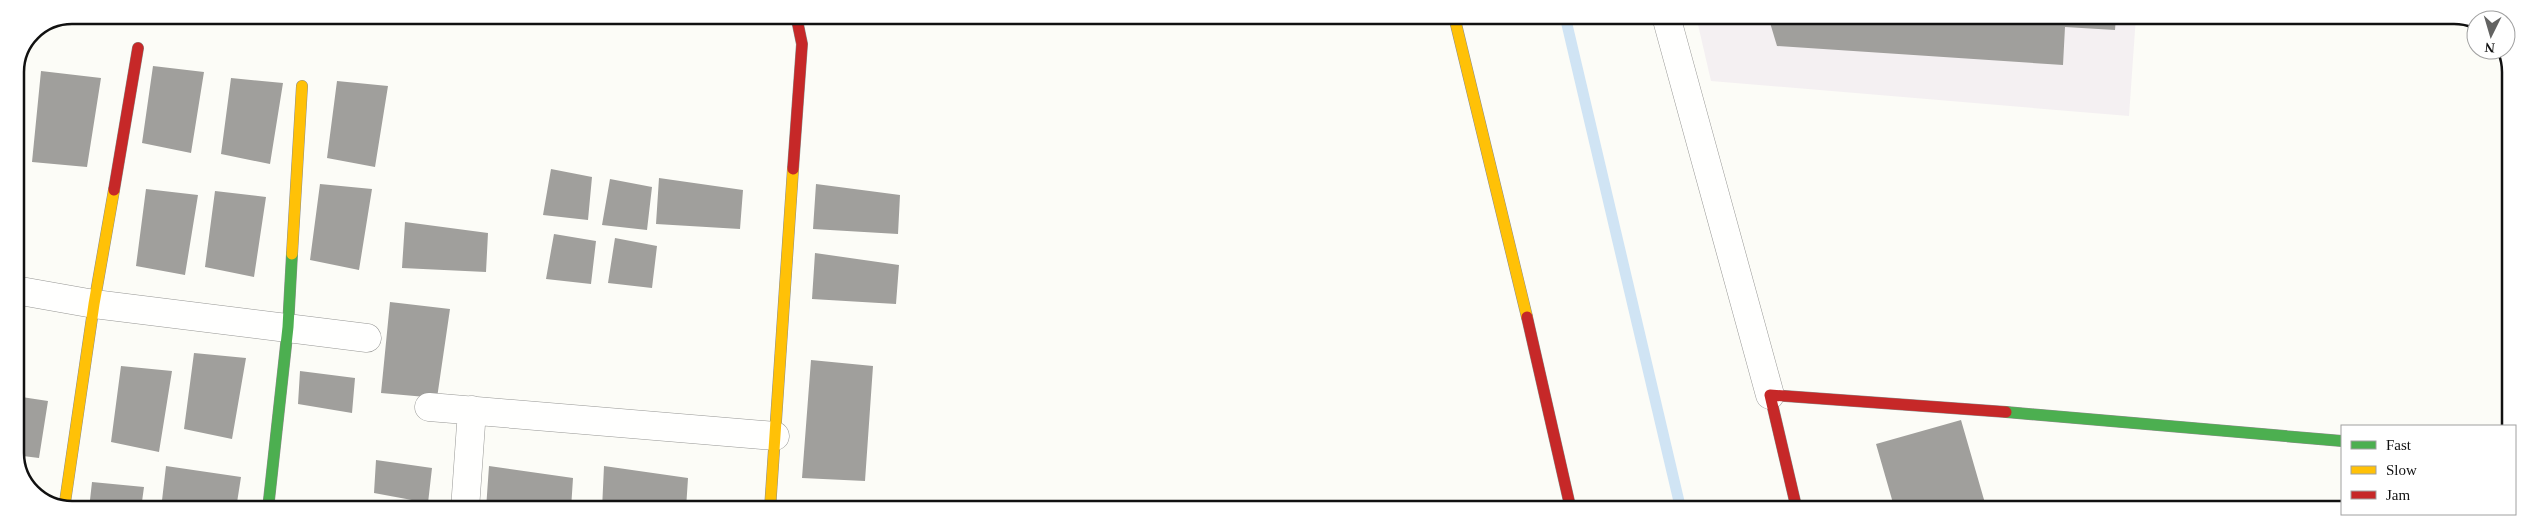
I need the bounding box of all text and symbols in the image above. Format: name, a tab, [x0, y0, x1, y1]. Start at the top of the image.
north arrow	[2466, 10, 2516, 60]
text: N	[2484, 40, 2496, 55]
legend	[2341, 425, 2516, 515]
text: Fast	[2386, 437, 2412, 453]
text: Slow	[2386, 462, 2417, 478]
text: Jam	[2386, 487, 2410, 503]

